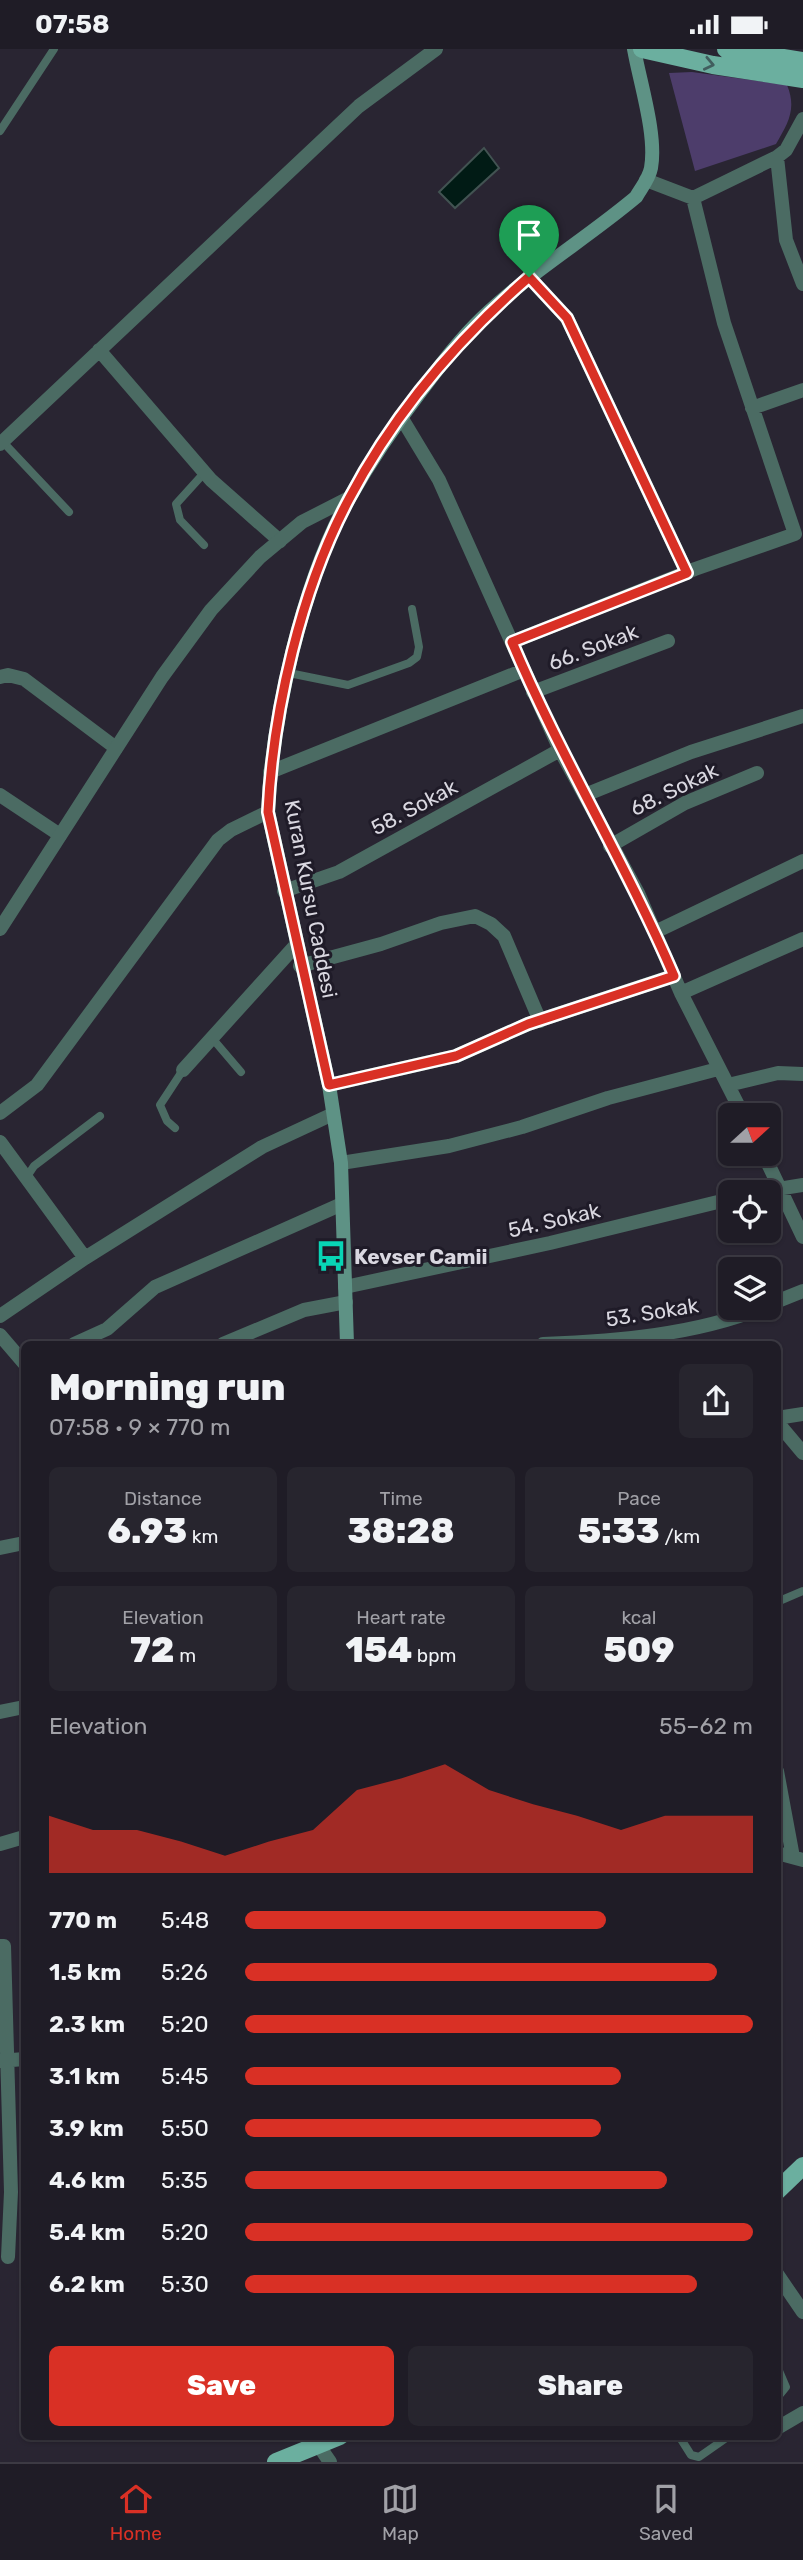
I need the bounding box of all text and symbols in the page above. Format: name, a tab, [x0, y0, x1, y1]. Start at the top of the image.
text: 07:58	[35, 9, 110, 40]
one-way arrow	[703, 55, 715, 70]
pin	[499, 205, 559, 277]
icon: arrive	[510, 216, 548, 254]
street label: 66. Sokak	[545, 618, 641, 676]
street label: 68. Sokak	[626, 757, 722, 821]
street label: 58. Sokak	[367, 774, 462, 840]
street label: Kuran Kursu Caddesi	[280, 798, 342, 1000]
north arrow	[718, 1103, 780, 1165]
map controls	[718, 1103, 781, 1320]
button: locate	[718, 1180, 781, 1243]
street label: 54. Sokak	[505, 1197, 603, 1243]
bus stop icon: Kevser Camii	[314, 1239, 348, 1273]
place label: Kevser Camii	[354, 1244, 488, 1269]
button: layers	[718, 1257, 781, 1320]
street label: 53. Sokak	[604, 1292, 700, 1332]
text: Morning run	[49, 1364, 286, 1410]
button: share	[679, 1364, 753, 1438]
text: 07:58 · 9 × 770 m	[49, 1413, 231, 1441]
text: Distance	[124, 1487, 202, 1510]
text: Time	[379, 1487, 423, 1510]
text: Pace	[617, 1487, 661, 1510]
text: 6.93	[108, 1510, 187, 1552]
text: 38:28	[348, 1510, 454, 1552]
text: 5:33	[578, 1510, 660, 1552]
text: km	[187, 1525, 218, 1548]
text: /km	[660, 1525, 700, 1548]
text: Elevation	[122, 1606, 204, 1629]
text: Heart rate	[356, 1606, 446, 1629]
text: kcal	[622, 1606, 656, 1629]
text: 72	[130, 1629, 175, 1671]
text: 154	[346, 1629, 412, 1671]
text: 509	[603, 1629, 675, 1671]
text: m	[175, 1644, 196, 1667]
text: bpm	[412, 1644, 456, 1667]
text: Elevation	[49, 1712, 148, 1740]
text: 55–62 m	[659, 1712, 753, 1740]
text: 770 m	[49, 1906, 117, 1934]
text: 5:48	[161, 1906, 209, 1934]
text: 1.5 km	[49, 1958, 121, 1986]
text: 5:26	[161, 1958, 208, 1986]
text: 2.3 km	[49, 2010, 125, 2038]
text: 5:20	[161, 2010, 209, 2038]
text: 3.1 km	[49, 2062, 120, 2090]
text: 5:45	[161, 2062, 209, 2090]
text: 3.9 km	[49, 2114, 124, 2142]
text: 5:50	[161, 2114, 209, 2142]
text: 4.6 km	[49, 2166, 125, 2194]
text: 5:35	[161, 2166, 208, 2194]
text: 5.4 km	[49, 2218, 125, 2246]
text: 5:20	[161, 2218, 209, 2246]
text: 6.2 km	[49, 2270, 125, 2298]
text: 5:30	[161, 2270, 209, 2298]
button: Save	[49, 2346, 394, 2426]
button: Share	[408, 2346, 753, 2426]
tab: Home	[110, 2480, 162, 2545]
tab: Map	[381, 2480, 419, 2545]
tab: Saved	[639, 2480, 693, 2545]

